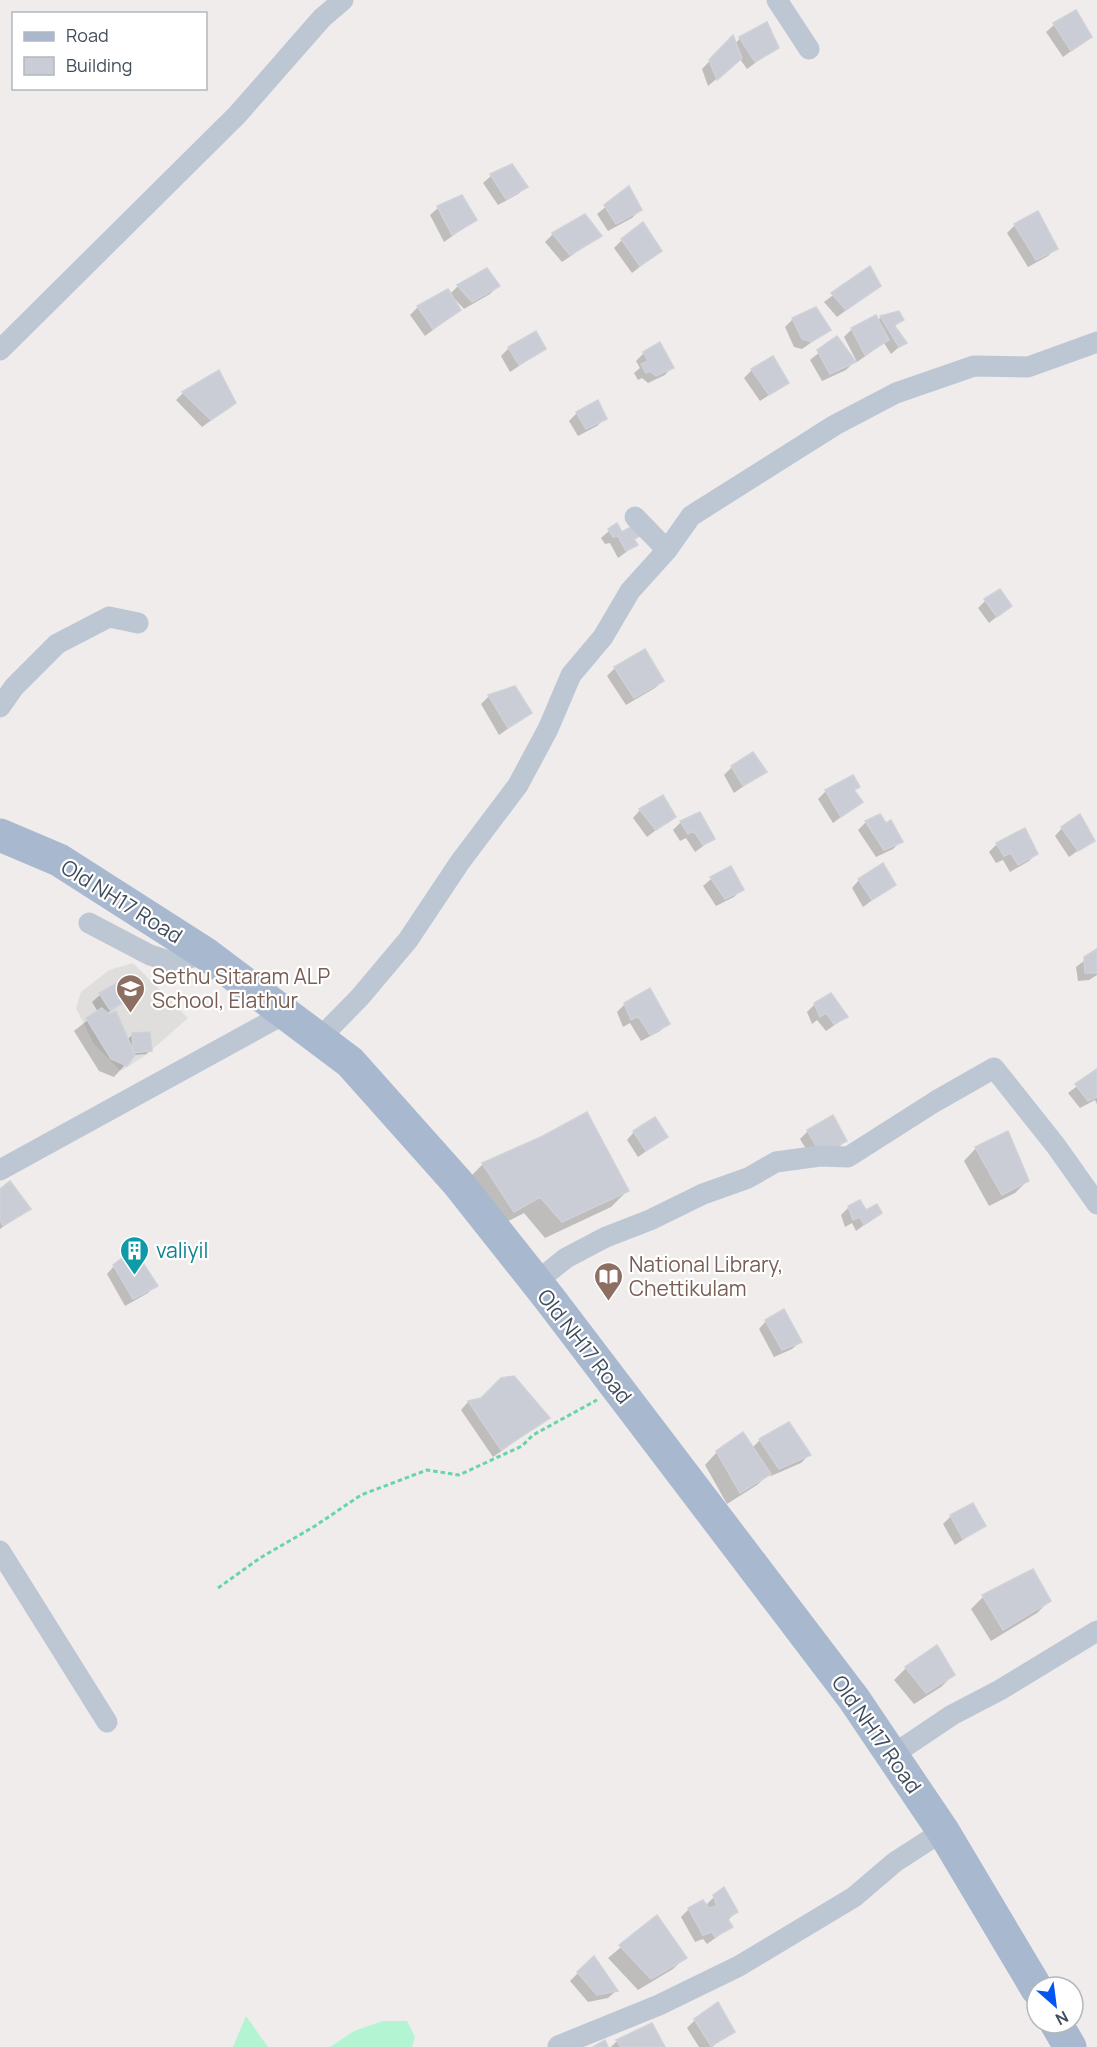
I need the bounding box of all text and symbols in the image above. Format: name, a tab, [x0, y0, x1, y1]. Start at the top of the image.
legend	[12, 12, 207, 90]
text: Road	[66, 23, 109, 47]
text: Building	[66, 53, 132, 77]
street label: Old NH17 Road	[56, 853, 188, 949]
place label: Sethu Sitaram ALP School, Elathur	[152, 962, 331, 1014]
school or university icon: Sethu Sitaram ALP School, Elathur	[115, 972, 147, 1014]
building icon: valiyil	[119, 1234, 151, 1276]
place label: valiyil	[156, 1236, 208, 1264]
place label: National Library, Chettikulam	[629, 1250, 783, 1302]
library icon: National Library, Chettikulam	[592, 1260, 624, 1302]
street label: Old NH17 Road	[531, 1283, 639, 1409]
street label: Old NH17 Road	[826, 1669, 928, 1799]
north arrow	[1025, 1975, 1085, 2035]
text: N	[1052, 2006, 1072, 2031]

